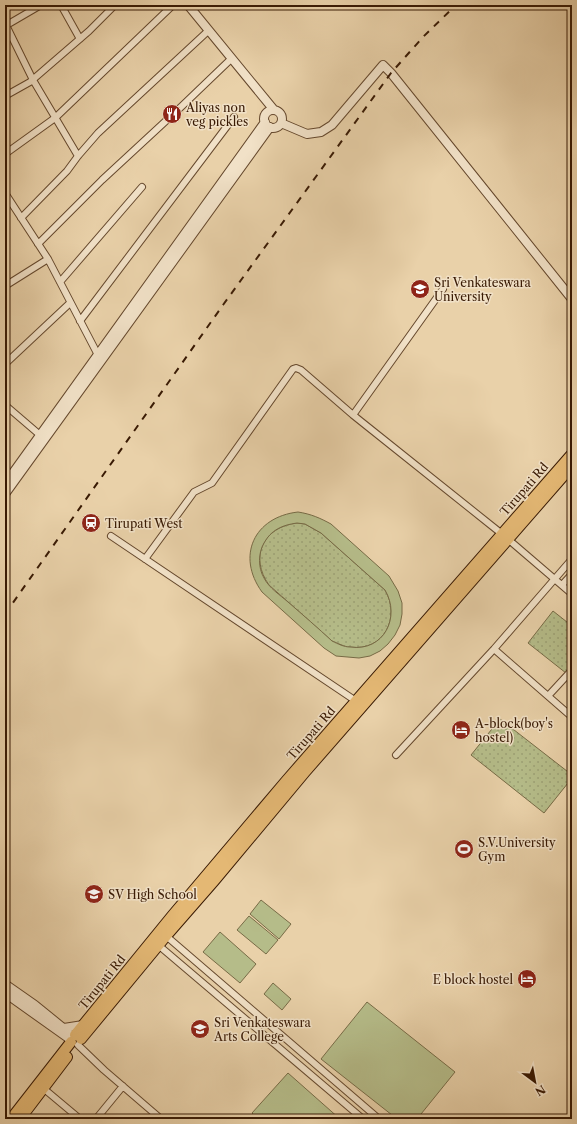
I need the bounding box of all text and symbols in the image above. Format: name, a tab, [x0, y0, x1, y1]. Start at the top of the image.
place label: Aliyas non veg pickles	[185, 100, 248, 129]
restaurant icon: Aliyas non veg pickles	[161, 103, 183, 125]
place label: Sri Venkateswara University	[434, 275, 532, 304]
school or university icon: Sri Venkateswara University	[409, 278, 431, 300]
street label: Tirupati Rd	[497, 459, 552, 519]
station icon: Tirupati West	[80, 512, 102, 534]
place label: Tirupati West	[105, 516, 183, 531]
street label: Tirupati Rd	[284, 703, 339, 763]
place label: A-block(boy's hostel)	[474, 716, 553, 745]
hotel icon: A-block(boy's hostel)	[450, 719, 472, 741]
place label: S.V.University Gym	[478, 835, 556, 864]
sports icon: S.V.University Gym	[453, 838, 475, 860]
school or university icon: SV High School	[83, 883, 105, 905]
place label: SV High School	[108, 887, 197, 902]
street label: Tirupati Rd	[75, 951, 129, 1012]
hotel icon: E block hostel	[516, 968, 538, 990]
place label: E block hostel	[433, 972, 513, 987]
place label: Sri Venkateswara Arts College	[213, 1015, 312, 1044]
school or university icon: Sri Venkateswara Arts College	[189, 1018, 211, 1040]
north arrow	[515, 1062, 555, 1102]
text: N	[532, 1082, 548, 1099]

